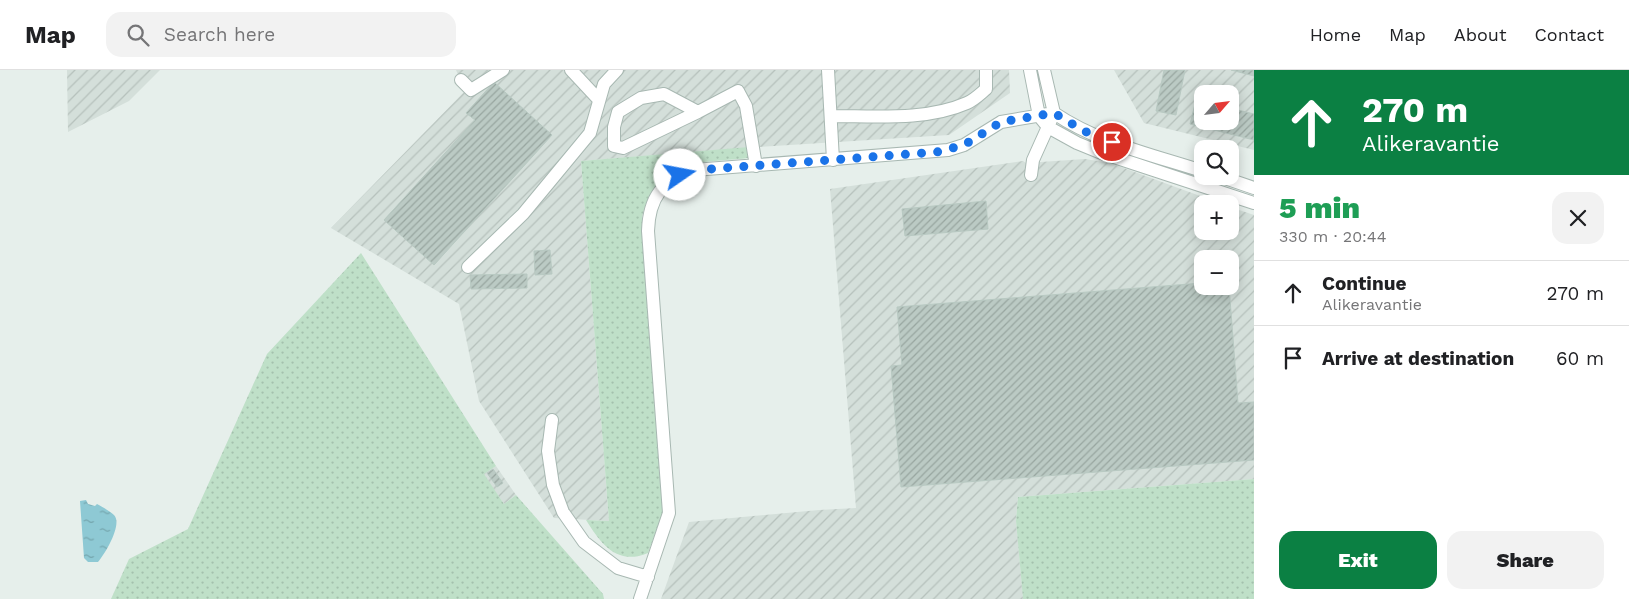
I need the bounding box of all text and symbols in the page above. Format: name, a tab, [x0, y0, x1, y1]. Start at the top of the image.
search box	[106, 12, 456, 57]
text: Map	[25, 21, 76, 49]
icon: search	[124, 21, 152, 49]
text: Search here	[164, 23, 275, 46]
text: Home	[1310, 24, 1361, 45]
text: Map	[1389, 24, 1426, 45]
text: About	[1454, 24, 1506, 45]
text: Contact	[1534, 24, 1604, 45]
north arrow	[1194, 85, 1239, 130]
map controls	[1194, 85, 1239, 295]
text: 270 m	[1362, 89, 1468, 131]
icon: ahead	[1279, 90, 1344, 155]
pin	[1091, 121, 1133, 163]
icon: arrive	[1098, 128, 1126, 156]
text: Alikeravantie	[1362, 131, 1499, 156]
button: search	[1194, 140, 1239, 185]
position arrow	[653, 148, 705, 200]
text: 5 min	[1279, 190, 1360, 225]
button: close	[1552, 192, 1604, 244]
button: +	[1194, 195, 1239, 240]
text: 330 m · 20:44	[1279, 227, 1386, 246]
button: −	[1194, 250, 1239, 295]
text: Continue	[1322, 272, 1406, 295]
icon: ahead	[1279, 279, 1307, 307]
text: 270 m	[1547, 282, 1604, 305]
text: Alikeravantie	[1322, 295, 1422, 314]
icon: arrive	[1279, 344, 1307, 372]
text: Arrive at destination	[1322, 347, 1514, 370]
text: 60 m	[1556, 347, 1604, 370]
button: Exit	[1279, 531, 1437, 589]
button: Share	[1447, 531, 1604, 589]

